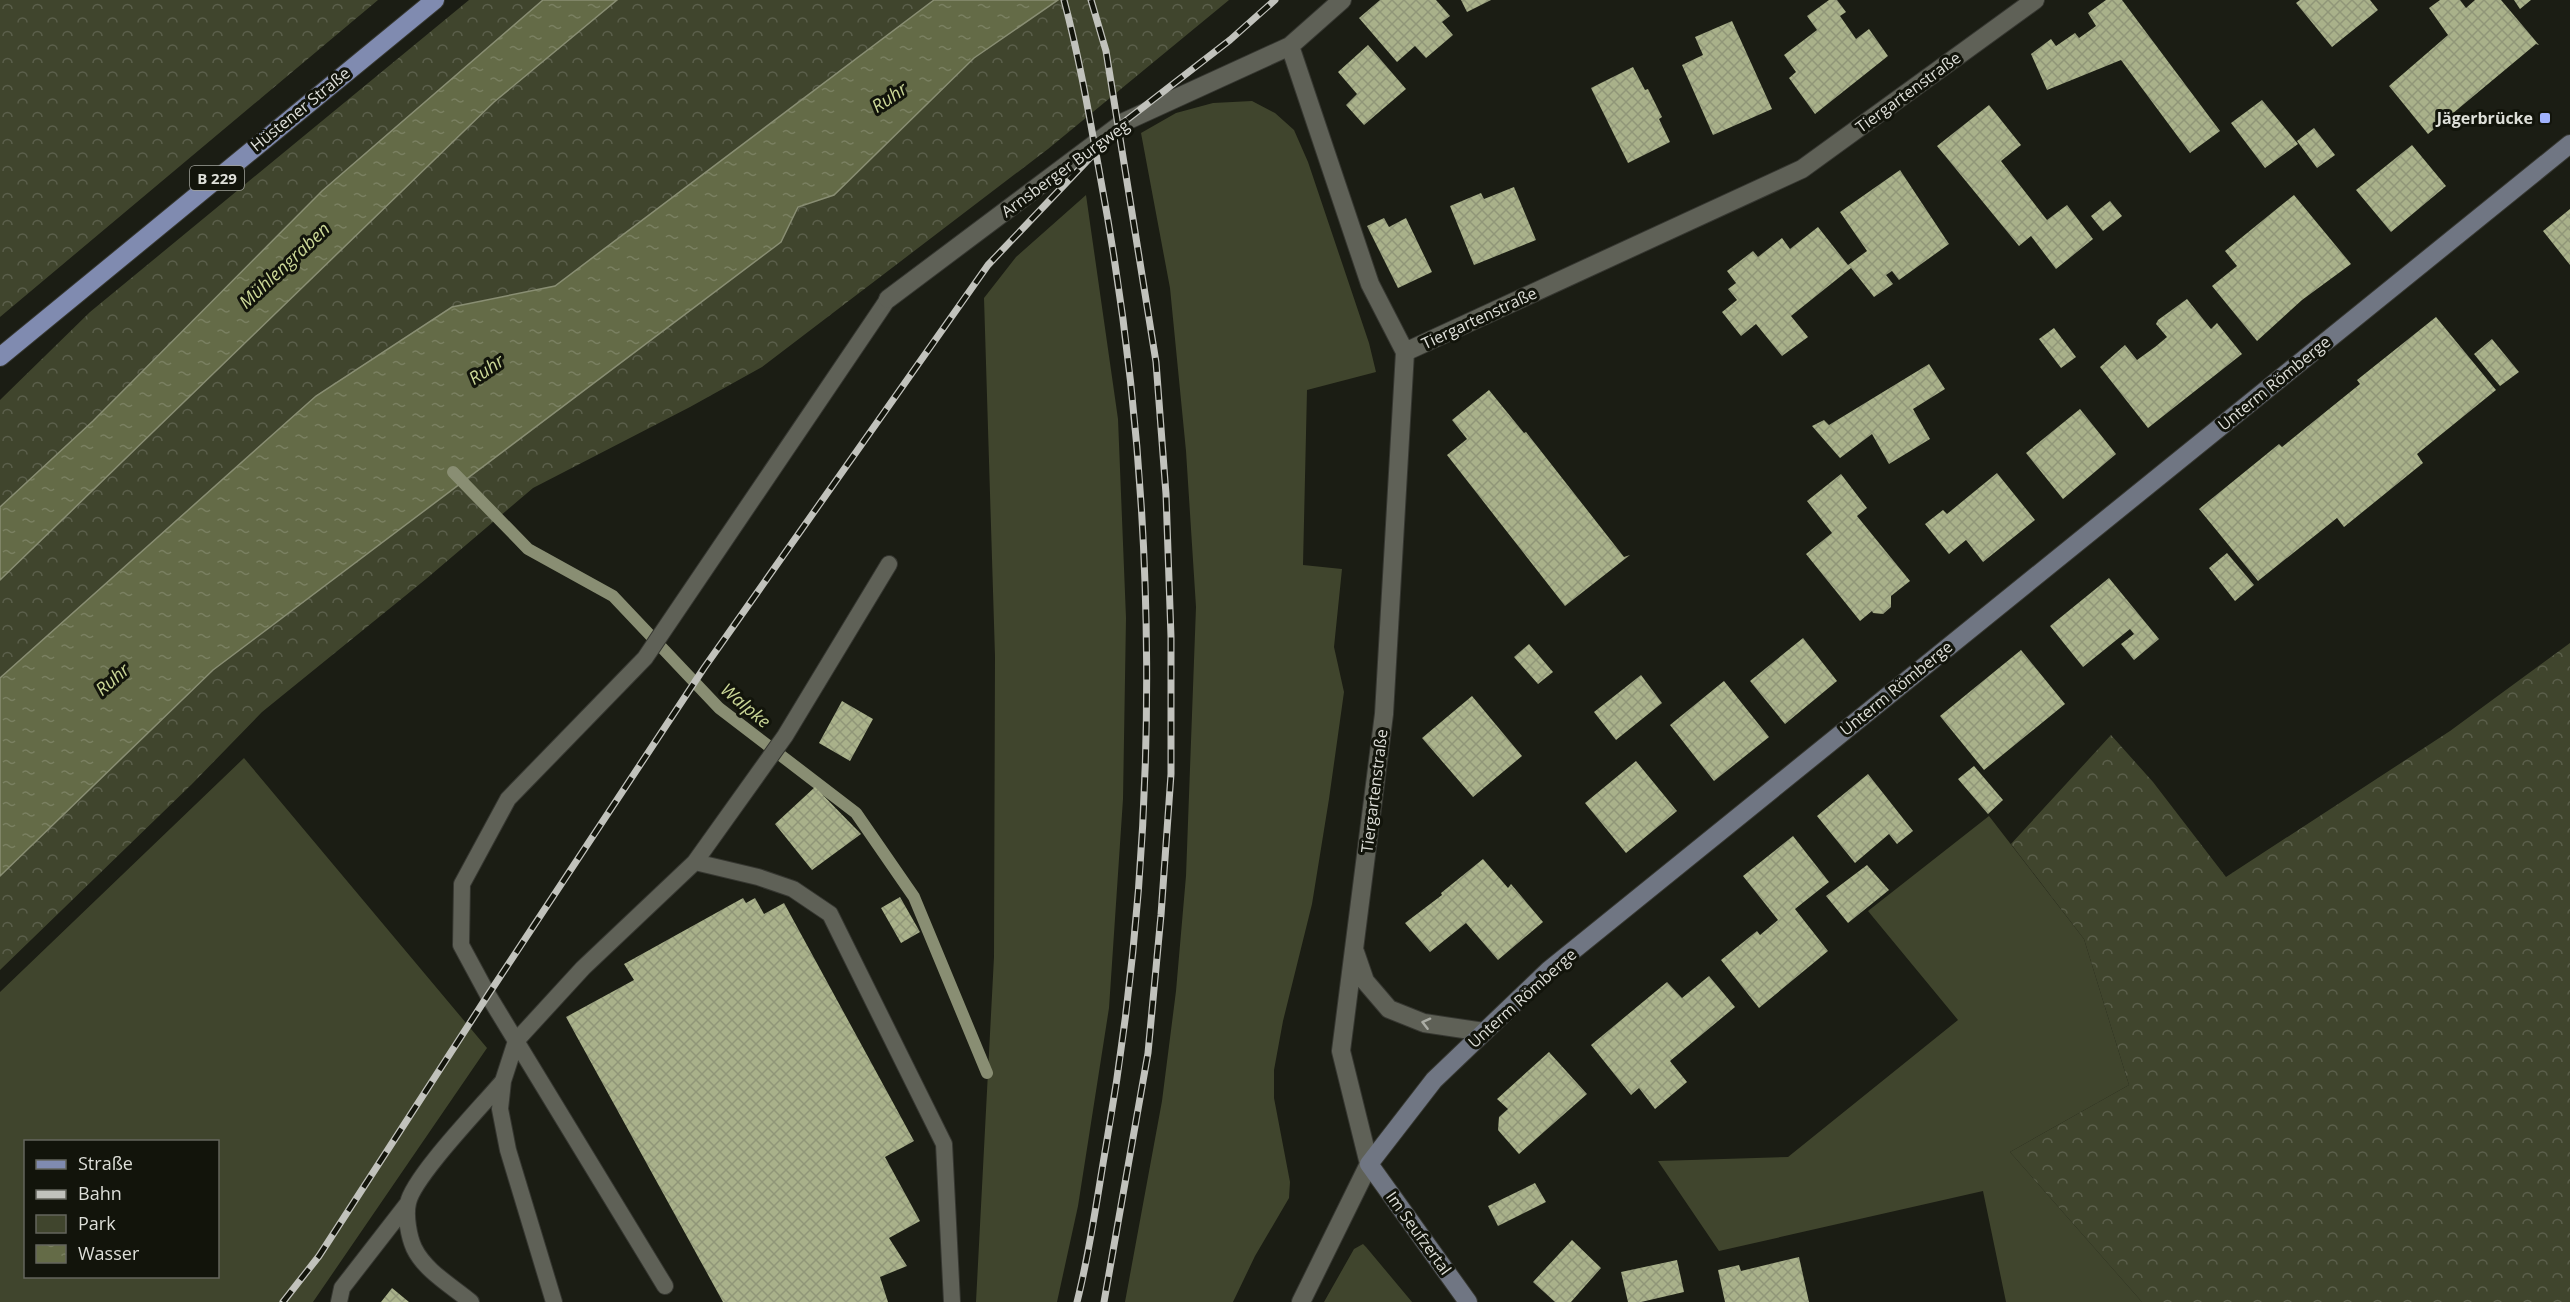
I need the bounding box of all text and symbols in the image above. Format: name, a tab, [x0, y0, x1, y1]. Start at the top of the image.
street label: Tiergartenstraße	[1851, 46, 1965, 138]
street label: Hüstener Straße	[246, 62, 354, 156]
water label: Ruhr	[866, 76, 912, 118]
place label: Jägerbrücke	[2435, 107, 2533, 129]
marker: Jägerbrücke	[2538, 111, 2552, 125]
street label: Arnsberger Burgweg	[997, 114, 1134, 222]
road number: B 229	[190, 166, 244, 190]
water label: Mühlengraben	[233, 217, 335, 313]
street label: Tiergartenstraße	[1418, 282, 1540, 354]
street label: Unterm Römberge	[2213, 331, 2335, 435]
water label: Ruhr	[463, 348, 509, 390]
street label: Unterm Römberge	[1835, 636, 1957, 740]
water label: Ruhr	[90, 657, 135, 701]
water label: Walpke	[716, 677, 776, 733]
street label: Tiergartenstraße	[1355, 728, 1393, 854]
street label: Unterm Römberge	[1463, 943, 1581, 1053]
one-way arrow	[1421, 1017, 1431, 1030]
legend	[24, 1140, 219, 1278]
text: Straße	[78, 1151, 133, 1175]
text: Bahn	[78, 1181, 122, 1205]
street label: Im Seufzertal	[1381, 1187, 1457, 1279]
text: Park	[78, 1211, 116, 1235]
text: Wasser	[78, 1241, 140, 1265]

